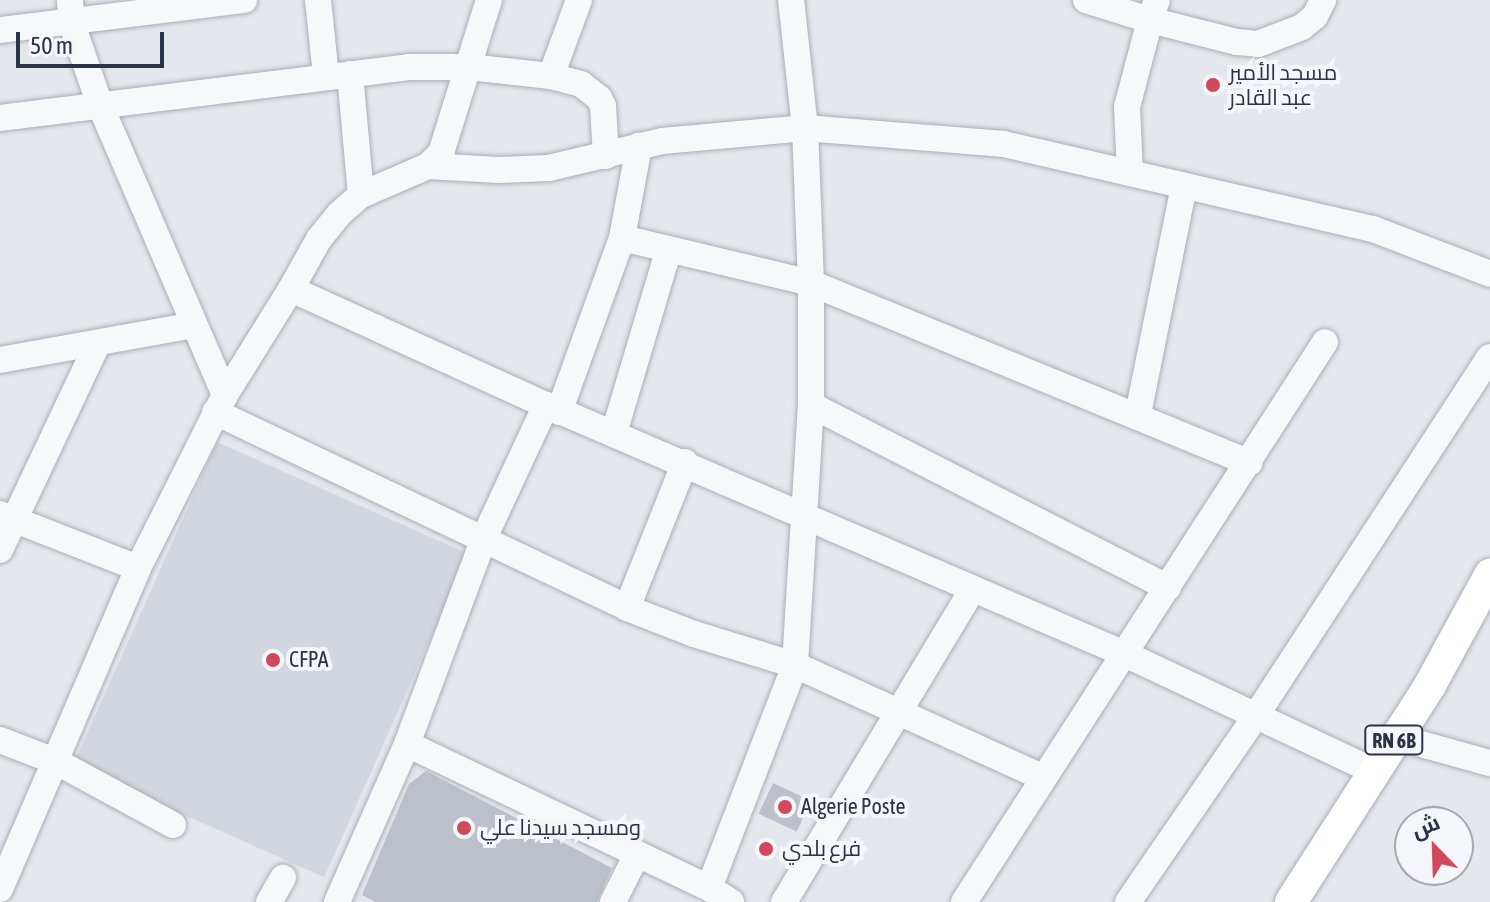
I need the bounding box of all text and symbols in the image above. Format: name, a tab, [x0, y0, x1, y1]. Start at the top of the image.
scale bar	[20, 16, 168, 66]
text: 50 m	[30, 32, 73, 59]
place label: مسجد الأمير عبد القادر	[1229, 59, 1337, 110]
marker: مسجد الأمير عبد القادر	[1204, 76, 1222, 94]
place label: CFPA	[289, 647, 328, 673]
marker: CFPA	[264, 651, 282, 669]
road number: RN 6B	[1364, 724, 1424, 756]
place label: Algerie Poste	[801, 794, 906, 820]
marker: Algerie Poste	[776, 798, 794, 816]
north arrow	[1394, 806, 1474, 886]
text: ش	[1407, 808, 1443, 843]
place label: ومسجد سيدنا علي	[480, 815, 641, 841]
marker: ومسجد سيدنا علي	[455, 819, 473, 837]
place label: فرع بلدي	[782, 836, 861, 862]
marker: فرع بلدي	[757, 840, 775, 858]

